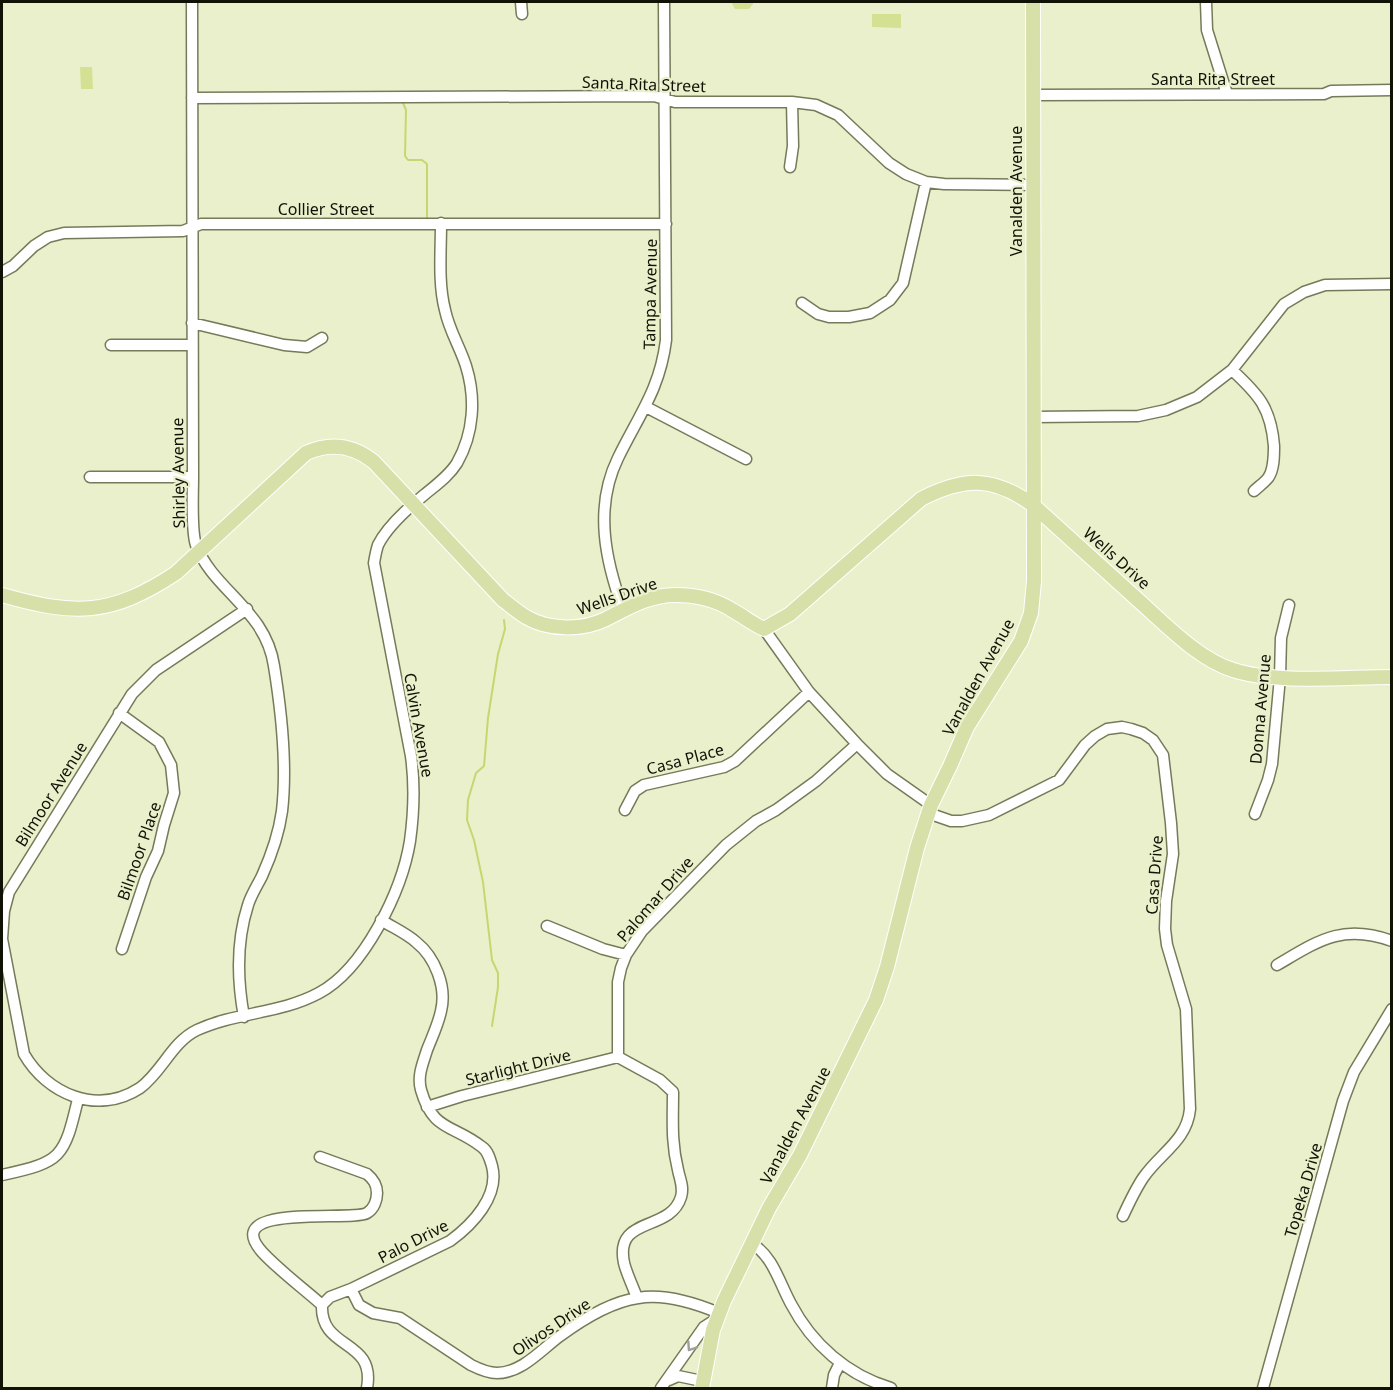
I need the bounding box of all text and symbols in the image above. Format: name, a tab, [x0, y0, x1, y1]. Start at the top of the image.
street label: Santa Rita Street	[1151, 68, 1275, 90]
street label: Santa Rita Street	[582, 71, 707, 97]
street label: Vanalden Avenue	[1005, 126, 1027, 256]
street label: Collier Street	[278, 198, 375, 220]
street label: Tampa Avenue	[638, 238, 662, 350]
street label: Shirley Avenue	[166, 417, 190, 529]
street label: Wells Drive	[1079, 522, 1155, 594]
street label: Wells Drive	[574, 572, 660, 620]
street label: Vanalden Avenue	[937, 615, 1019, 739]
street label: Donna Avenue	[1244, 653, 1276, 765]
street label: Calvin Avenue	[399, 671, 439, 779]
street label: Bilmoor Avenue	[10, 737, 92, 851]
street label: Casa Place	[644, 738, 726, 780]
street label: Bilmoor Place	[112, 799, 166, 903]
street label: Casa Drive	[1140, 835, 1168, 915]
street label: Palomar Drive	[612, 852, 698, 946]
street label: Starlight Drive	[463, 1043, 573, 1091]
street label: Vanalden Avenue	[755, 1062, 835, 1188]
street label: Topeka Drive	[1279, 1140, 1327, 1240]
street label: Palo Drive	[374, 1214, 452, 1268]
street label: Olivos Drive	[508, 1293, 594, 1361]
one-way arrow	[687, 1340, 698, 1351]

